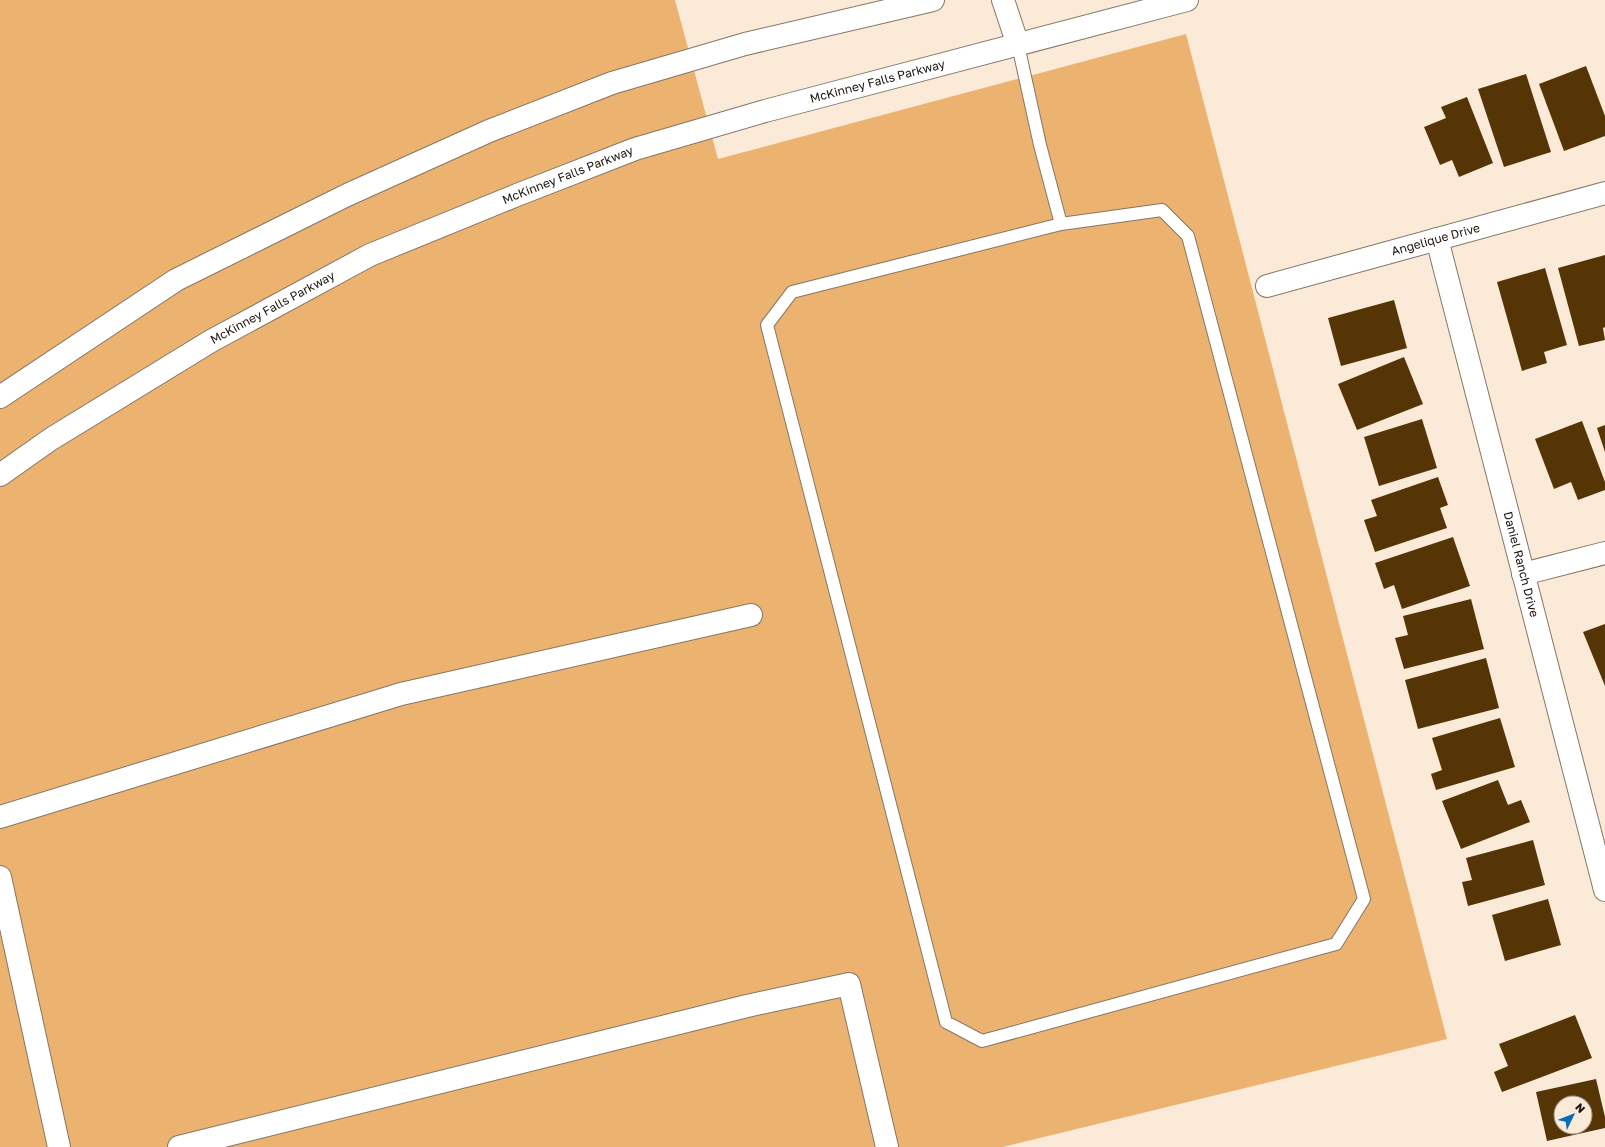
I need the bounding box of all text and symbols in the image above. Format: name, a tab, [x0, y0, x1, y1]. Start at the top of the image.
street label: McKinney Falls Parkway	[808, 56, 947, 106]
street label: McKinney Falls Parkway	[500, 142, 635, 207]
street label: Angelique Drive	[1390, 220, 1482, 258]
street label: McKinney Falls Parkway	[207, 267, 337, 347]
street label: Daniel Ranch Drive	[1501, 510, 1542, 619]
north arrow	[1553, 1095, 1593, 1135]
text: N	[1573, 1100, 1588, 1115]

